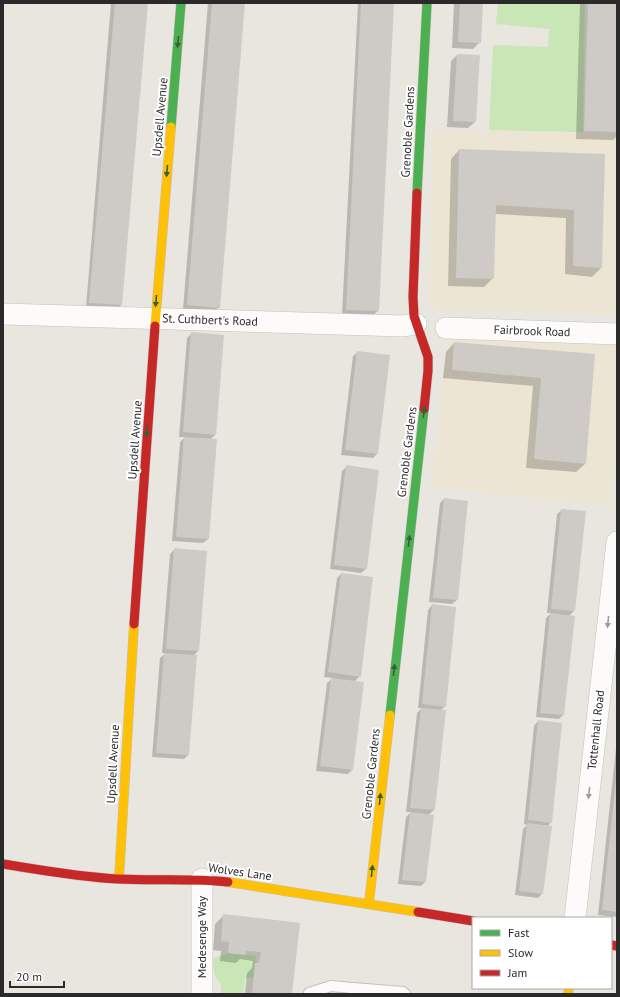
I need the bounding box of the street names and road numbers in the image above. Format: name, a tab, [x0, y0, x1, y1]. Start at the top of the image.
street label: Upsdell Avenue	[149, 77, 170, 157]
street label: Grenoble Gardens	[398, 86, 417, 178]
street label: St. Cuthbert's Road	[162, 310, 258, 329]
street label: Fairbrook Road	[493, 322, 571, 339]
street label: Upsdell Avenue	[124, 400, 145, 480]
street label: Grenoble Gardens	[393, 406, 420, 498]
street label: Tottenhall Road	[584, 689, 607, 771]
street label: Upsdell Avenue	[103, 724, 122, 804]
street label: Grenoble Gardens	[358, 728, 383, 820]
street label: Wolves Lane	[207, 860, 273, 883]
street label: Medesenge Way	[194, 895, 209, 978]

